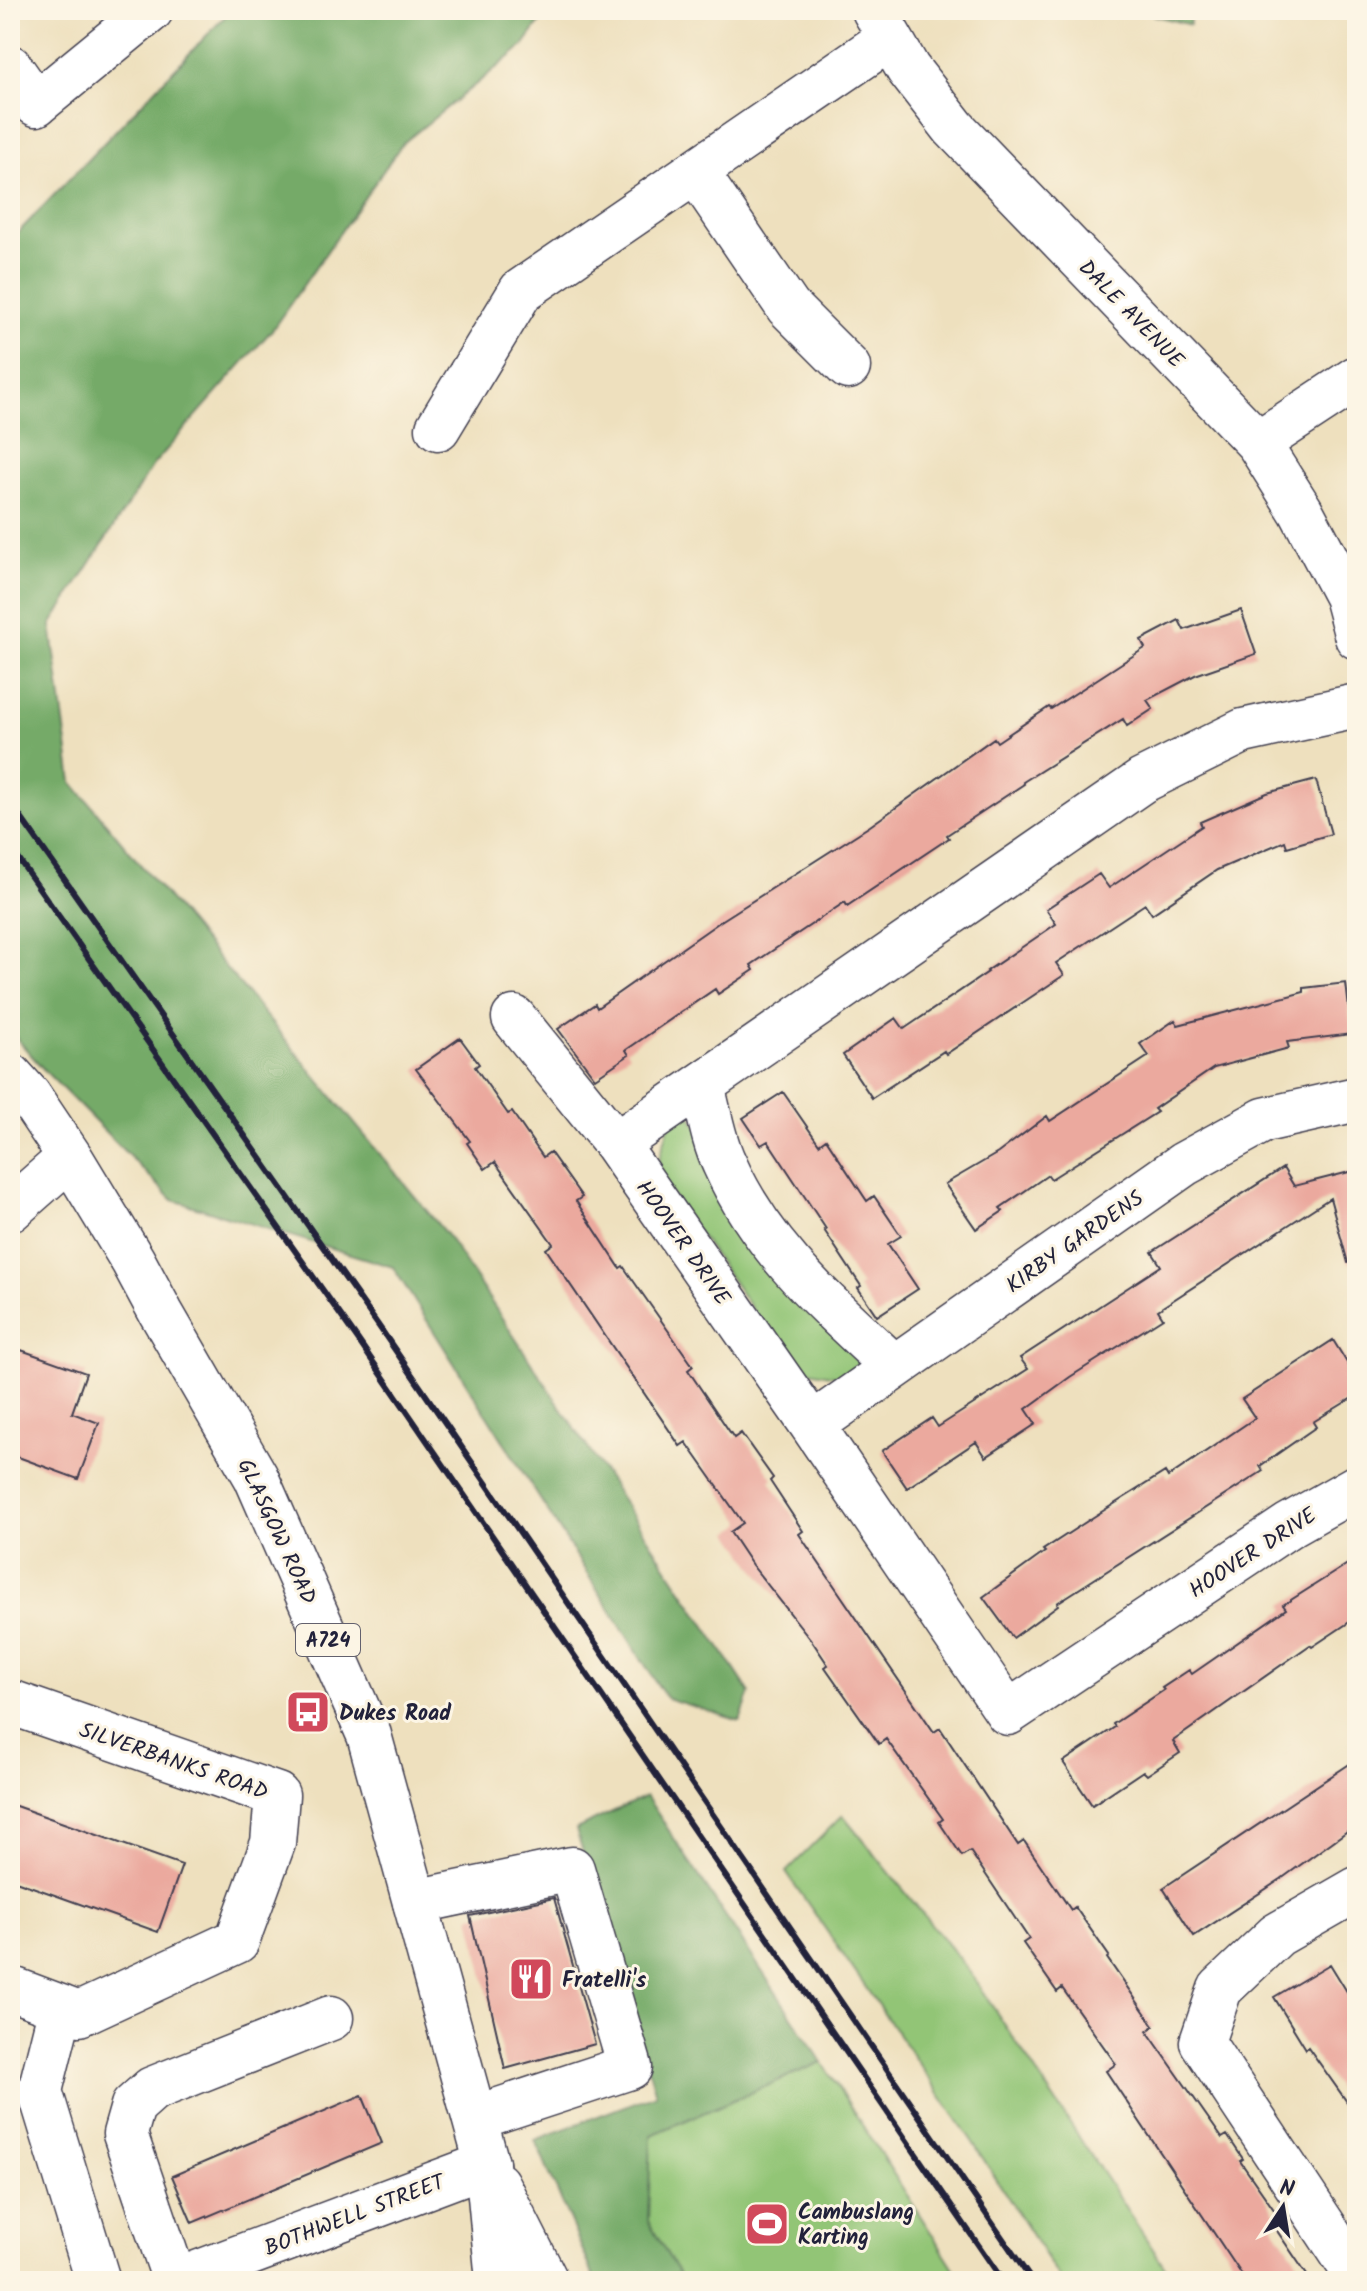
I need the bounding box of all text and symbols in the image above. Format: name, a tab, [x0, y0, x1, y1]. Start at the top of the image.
street label: DALE AVENUE	[1069, 252, 1192, 378]
street label: HOOVER DRIVE	[626, 1173, 739, 1314]
street label: KIRBY GARDENS	[999, 1182, 1152, 1304]
street label: GLASGOW ROAD	[227, 1453, 325, 1611]
street label: HOOVER DRIVE	[1182, 1499, 1325, 1609]
road number: A724	[296, 1624, 360, 1656]
bus stop icon: Dukes Road	[284, 1688, 332, 1736]
place label: Dukes Road	[339, 1697, 452, 1732]
street label: SILVERBANKS ROAD	[74, 1714, 272, 1811]
restaurant icon: Fratelli's	[507, 1955, 555, 2003]
place label: Fratelli's	[562, 1964, 647, 1999]
street label: BOTHWELL STREET	[260, 2165, 452, 2267]
north arrow	[1243, 2167, 1323, 2247]
text: N	[1276, 2171, 1297, 2208]
place label: Cambuslang Karting	[798, 2196, 914, 2256]
sports icon: Cambuslang Karting	[743, 2200, 791, 2248]

